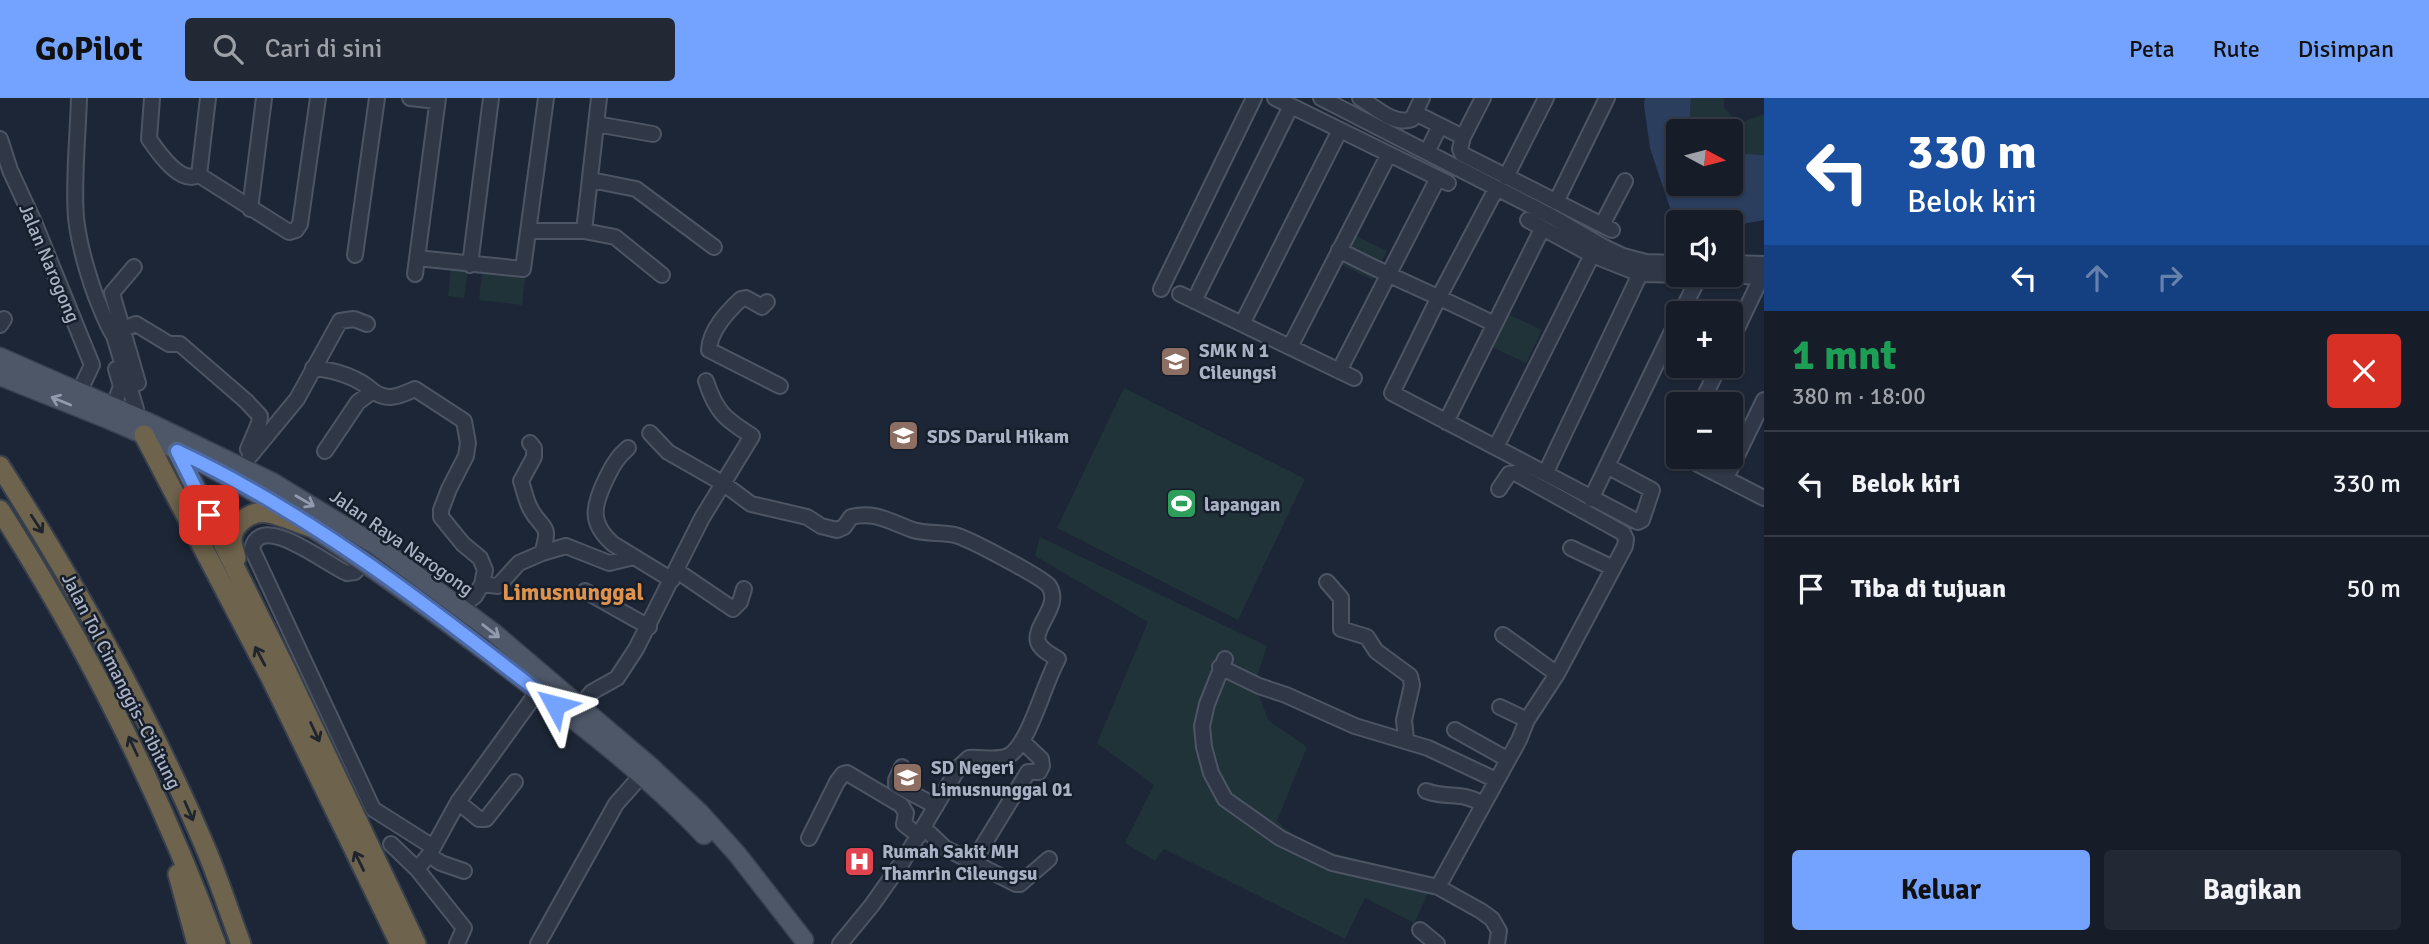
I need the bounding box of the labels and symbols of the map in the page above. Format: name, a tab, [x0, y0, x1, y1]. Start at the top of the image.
north arrow	[1666, 119, 1743, 196]
street label: Jalan Narogong	[13, 200, 85, 326]
place label: SMK N 1 Cileungsi	[1199, 339, 1277, 385]
school or university icon: SMK N 1 Cileungsi	[1159, 344, 1193, 378]
one-way arrow	[51, 394, 73, 407]
school or university icon: SDS Darul Hikam	[887, 419, 921, 453]
place label: SDS Darul Hikam	[927, 425, 1069, 449]
street label: Jalan Raya Narogong	[325, 484, 478, 601]
pin	[179, 485, 239, 545]
sports icon: lapangan	[1164, 487, 1198, 521]
place label: lapangan	[1204, 493, 1280, 517]
one-way arrow	[294, 495, 315, 508]
one-way arrow	[30, 513, 44, 533]
street label: Jalan Tol Cimanggis–Cibitung	[56, 569, 186, 794]
district label: Limusnunggal	[502, 578, 644, 607]
one-way arrow	[481, 624, 500, 639]
one-way arrow	[252, 646, 266, 667]
position arrow	[518, 668, 592, 742]
one-way arrow	[309, 721, 323, 742]
one-way arrow	[125, 735, 138, 756]
place label: SD Negeri Limusnunggal 01	[931, 756, 1073, 802]
school or university icon: SD Negeri Limusnunggal 01	[891, 761, 925, 795]
one-way arrow	[183, 800, 196, 821]
place label: Rumah Sakit MH Thamrin Cileungsu	[882, 840, 1038, 886]
hospital icon: Rumah Sakit MH Thamrin Cileungsu	[842, 845, 876, 879]
one-way arrow	[352, 850, 365, 871]

